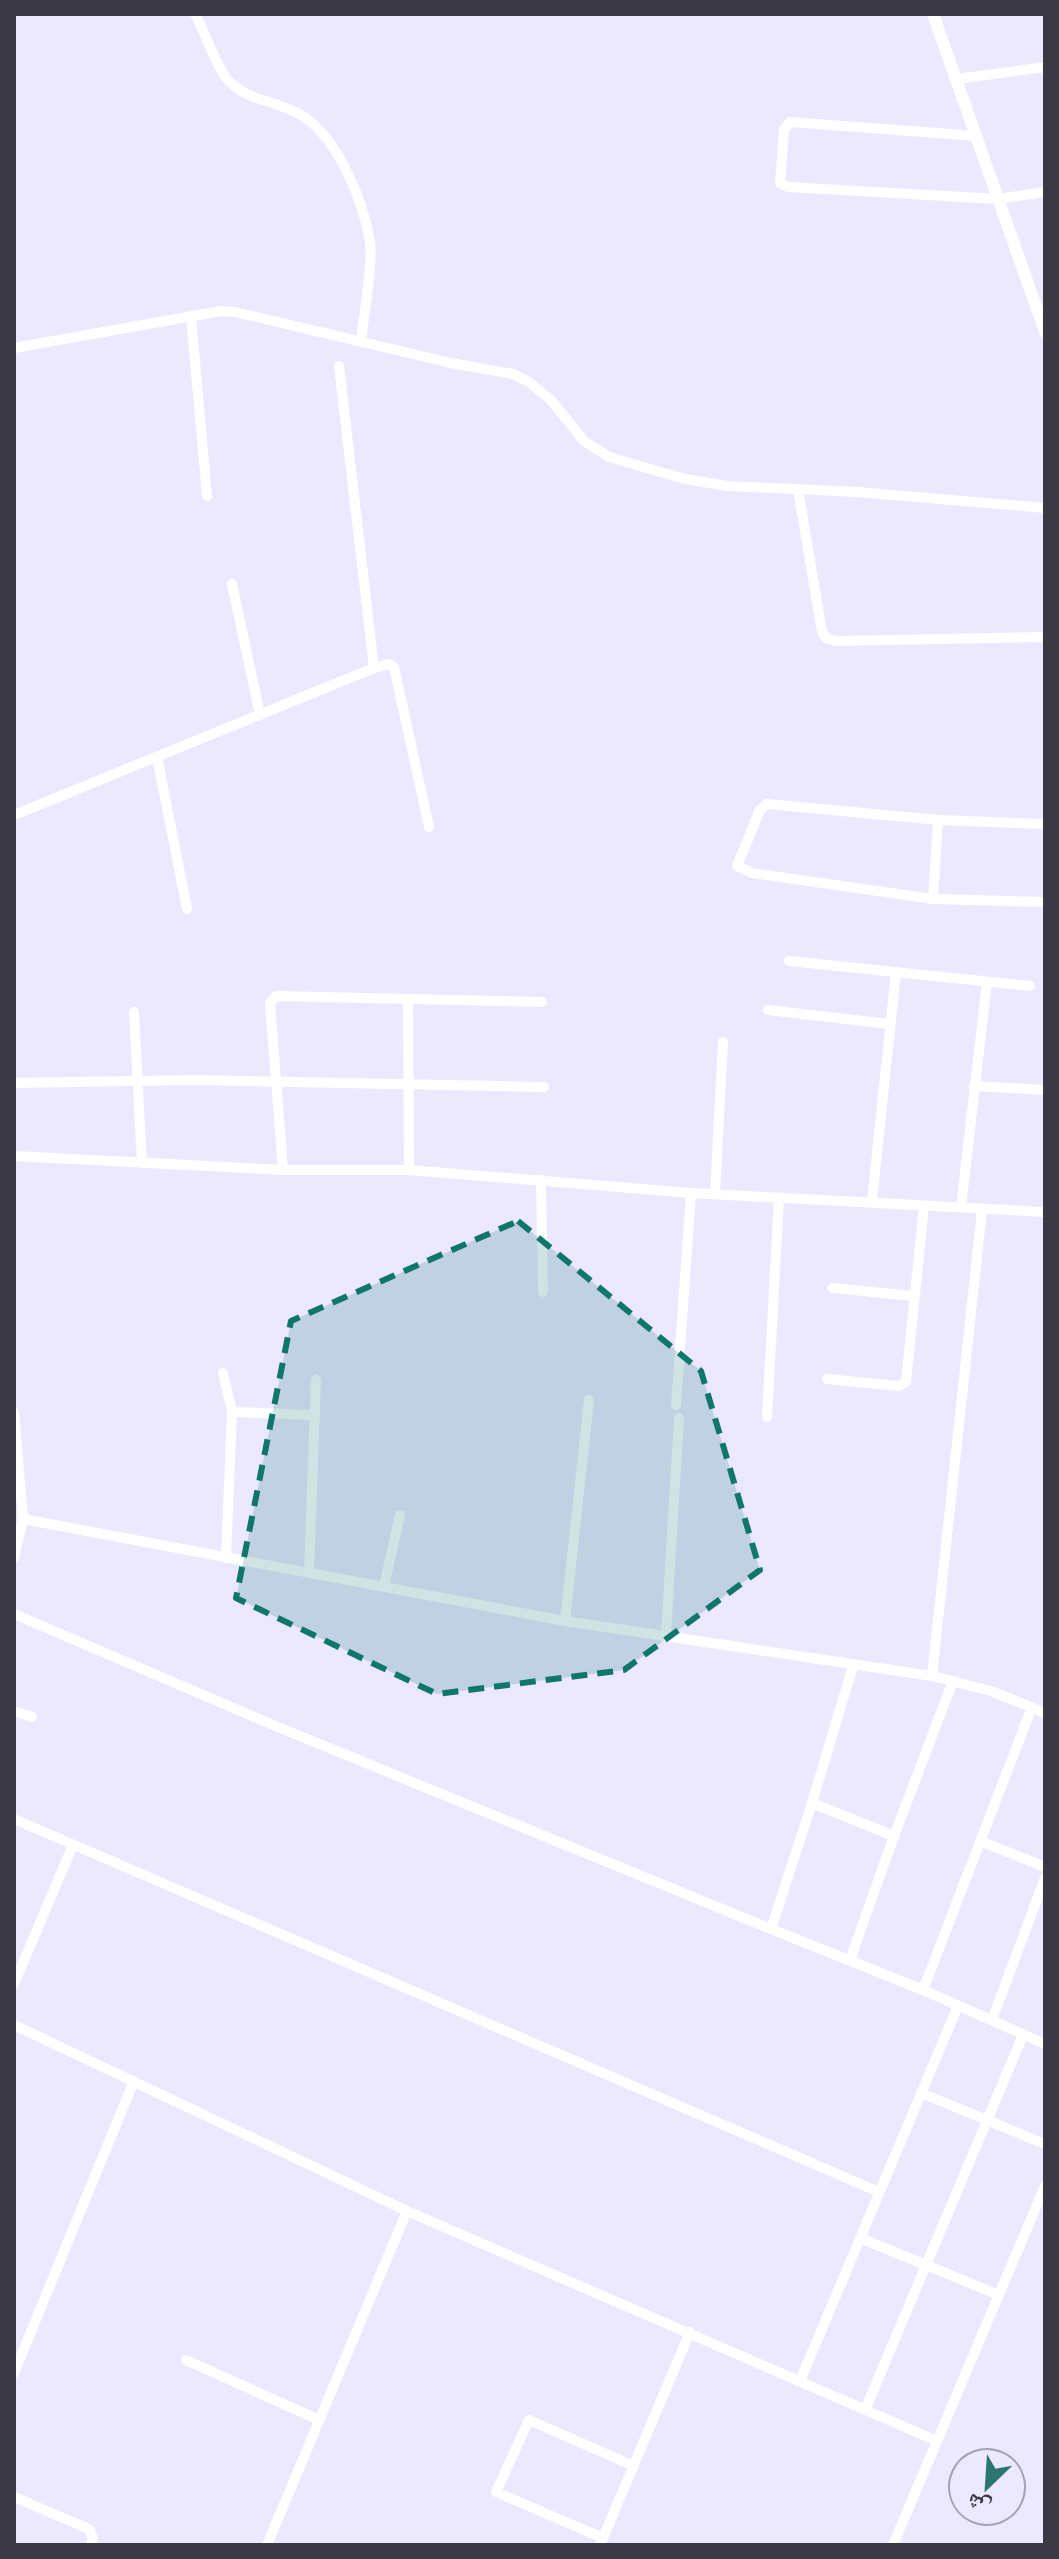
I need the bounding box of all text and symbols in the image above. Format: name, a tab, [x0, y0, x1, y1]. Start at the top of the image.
north arrow	[947, 2447, 1027, 2527]
text: ش	[961, 2488, 995, 2525]

